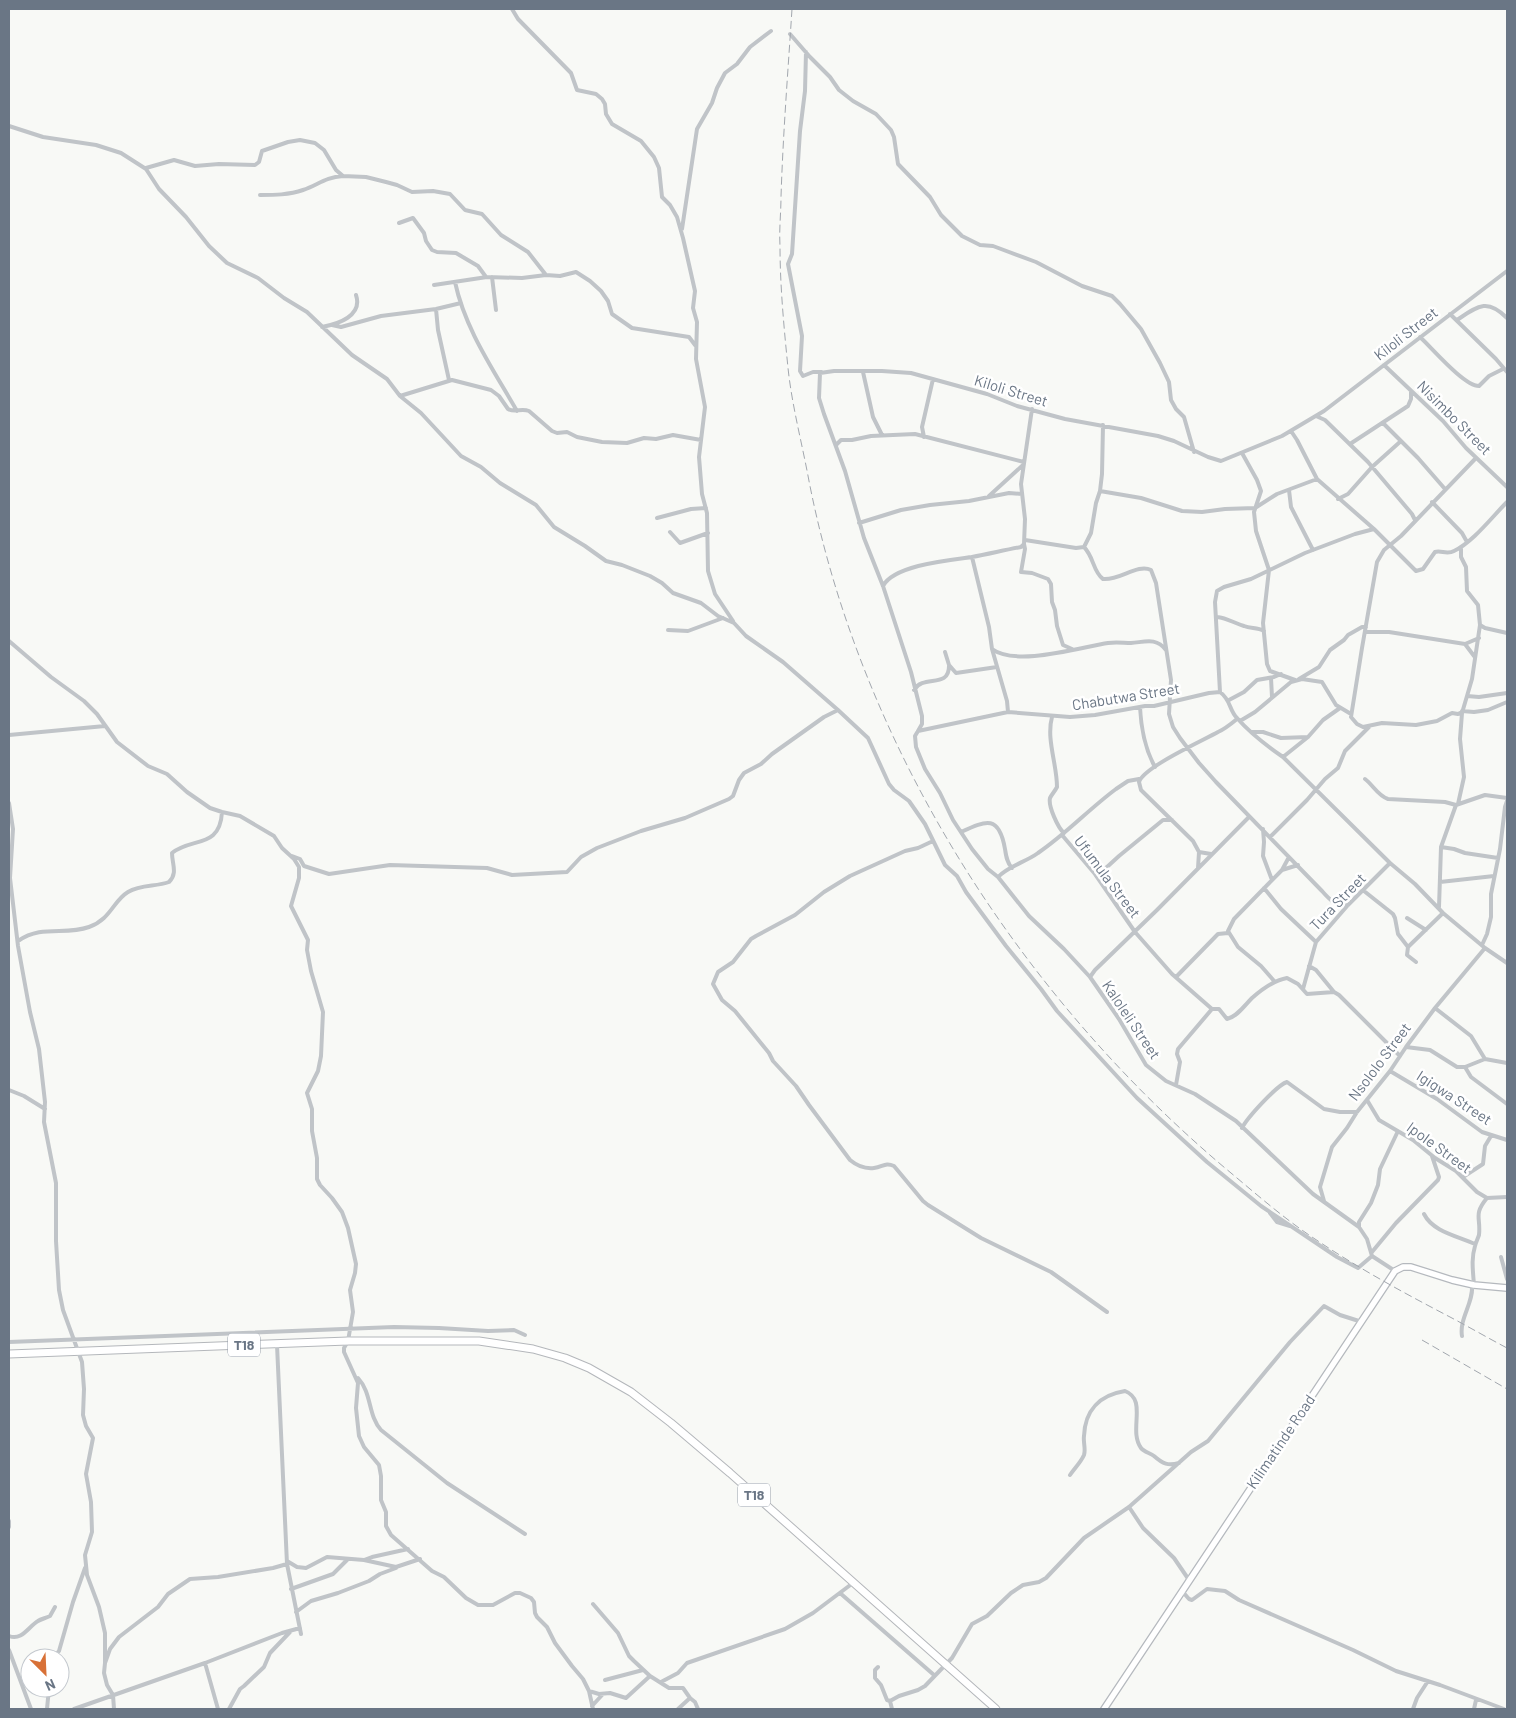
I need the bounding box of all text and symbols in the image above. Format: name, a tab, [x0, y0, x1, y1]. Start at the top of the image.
street label: Kiloli Street	[1370, 303, 1441, 364]
street label: Kiloli Street	[972, 370, 1050, 410]
street label: Nisimbo Street	[1414, 376, 1496, 458]
street label: Chabutwa Street	[1071, 679, 1181, 713]
street label: Ufumula Street	[1071, 832, 1145, 921]
street label: Tura Street	[1305, 869, 1369, 934]
street label: Kaloleli Street	[1099, 977, 1165, 1062]
street label: Nsololo Street	[1344, 1019, 1414, 1104]
street label: Igigwa Street	[1414, 1066, 1496, 1128]
street label: Ipole Street	[1404, 1118, 1475, 1177]
road number: T18	[228, 1334, 260, 1356]
street label: Kilimatinde Road	[1242, 1391, 1318, 1492]
road number: T18	[738, 1484, 770, 1506]
north arrow	[20, 1648, 70, 1698]
text: N	[43, 1676, 58, 1695]

